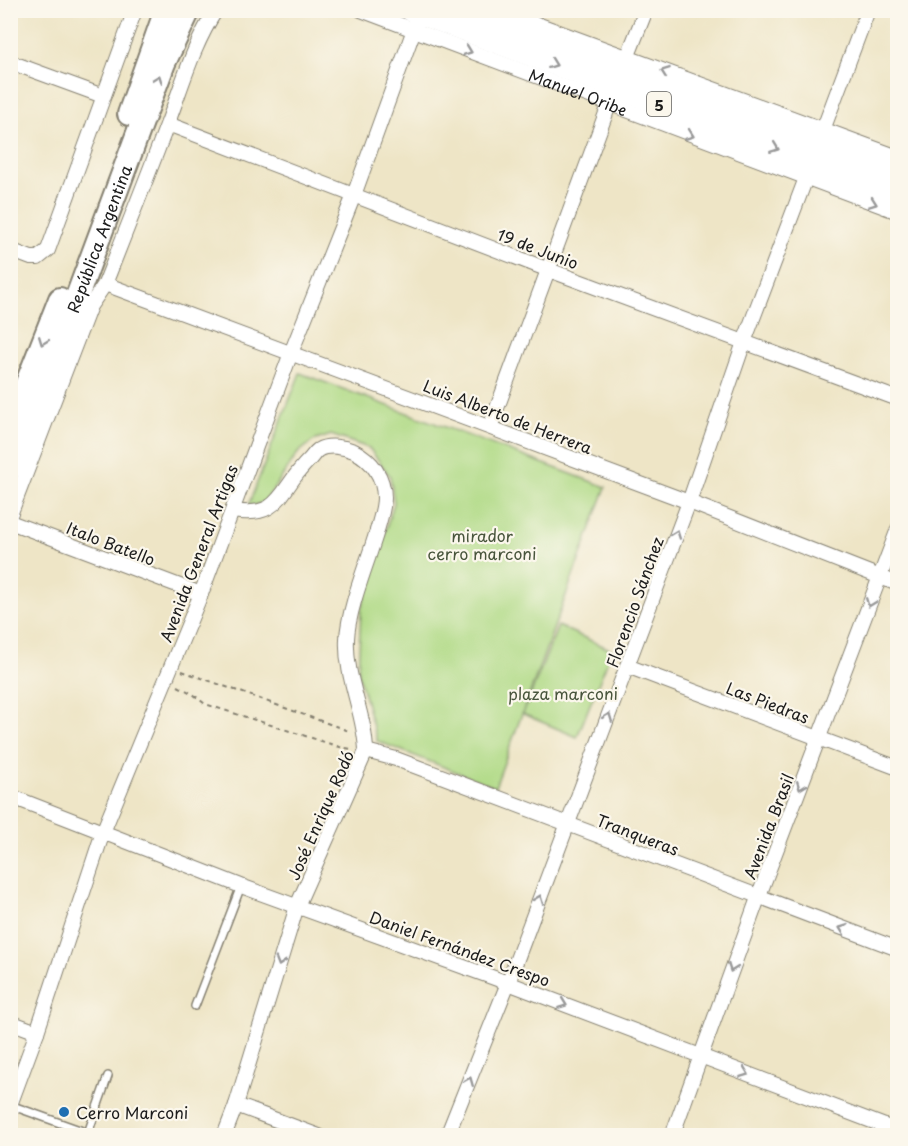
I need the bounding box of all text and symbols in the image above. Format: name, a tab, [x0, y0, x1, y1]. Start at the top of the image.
one-way arrow	[462, 44, 473, 56]
one-way arrow	[547, 57, 558, 69]
street label: Manuel Oribe	[525, 62, 631, 121]
one-way arrow	[660, 67, 671, 79]
one-way arrow	[150, 75, 163, 85]
road number: 5	[647, 92, 671, 116]
one-way arrow	[684, 128, 695, 140]
one-way arrow	[769, 141, 780, 153]
street label: República Argentina	[60, 161, 137, 316]
one-way arrow	[867, 196, 878, 208]
street label: 19 de Junio	[494, 222, 582, 274]
one-way arrow	[38, 335, 51, 346]
street label: Luis Alberto de Herrera	[420, 373, 596, 459]
street label: Avenida General Artigas	[153, 461, 243, 645]
street label: Italo Batello	[63, 515, 159, 571]
park label: mirador cerro marconi	[428, 523, 536, 565]
one-way arrow	[669, 530, 682, 540]
street label: Florencio Sánchez	[599, 533, 669, 671]
one-way arrow	[865, 597, 877, 608]
street label: Las Piedras	[723, 675, 813, 729]
park label: plaza marconi	[508, 681, 618, 705]
one-way arrow	[601, 712, 613, 723]
street label: José Enrique Rodó	[281, 746, 359, 884]
street label: Avenida Brasil	[737, 770, 799, 882]
one-way arrow	[796, 780, 808, 791]
street label: Tranqueras	[593, 807, 683, 861]
one-way arrow	[532, 895, 545, 905]
street label: Daniel Fernández Crespo	[367, 904, 554, 992]
one-way arrow	[838, 924, 849, 936]
one-way arrow	[275, 956, 287, 967]
one-way arrow	[727, 962, 740, 973]
one-way arrow	[556, 997, 567, 1009]
one-way arrow	[739, 1065, 750, 1078]
one-way arrow	[462, 1076, 474, 1087]
place label: Cerro Marconi	[76, 1100, 188, 1124]
marker: Cerro Marconi	[57, 1105, 71, 1119]

